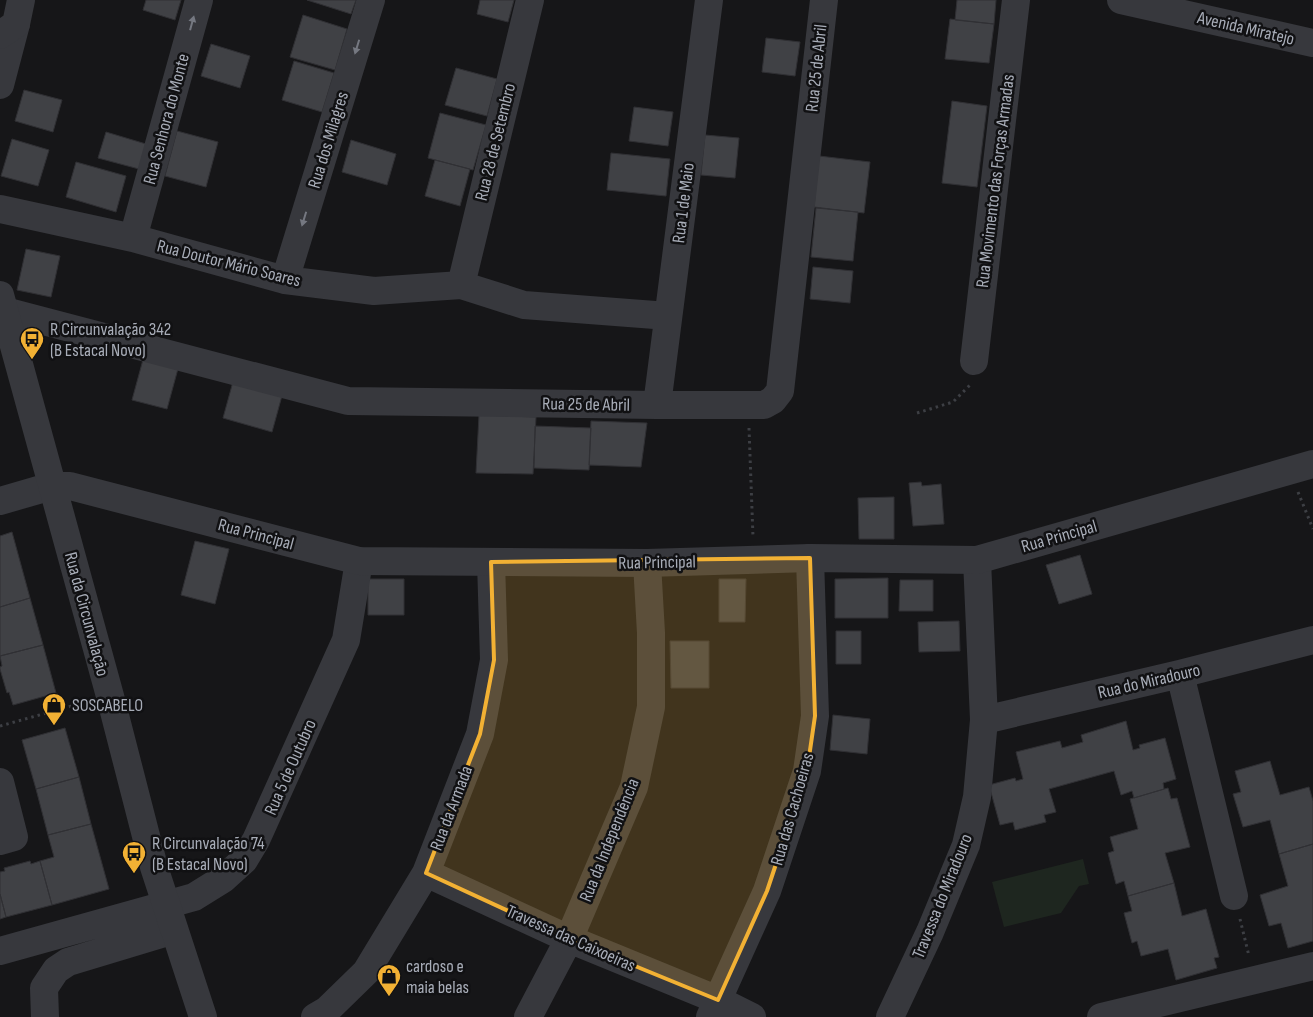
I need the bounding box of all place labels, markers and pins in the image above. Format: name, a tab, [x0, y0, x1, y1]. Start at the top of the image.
place label: R Circunvalação 342 (B Estacal Novo)	[50, 319, 171, 361]
bus stop icon: R Circunvalação 342 (B Estacal Novo)	[19, 326, 45, 360]
shop icon: SOSCABELO	[41, 692, 67, 726]
place label: SOSCABELO	[72, 695, 143, 716]
place label: R Circunvalação 74 (B Estacal Novo)	[152, 833, 265, 875]
bus stop icon: R Circunvalação 74 (B Estacal Novo)	[121, 840, 147, 874]
place label: cardoso e maia belas	[406, 956, 469, 998]
shop icon: cardoso e maia belas	[376, 963, 402, 997]

